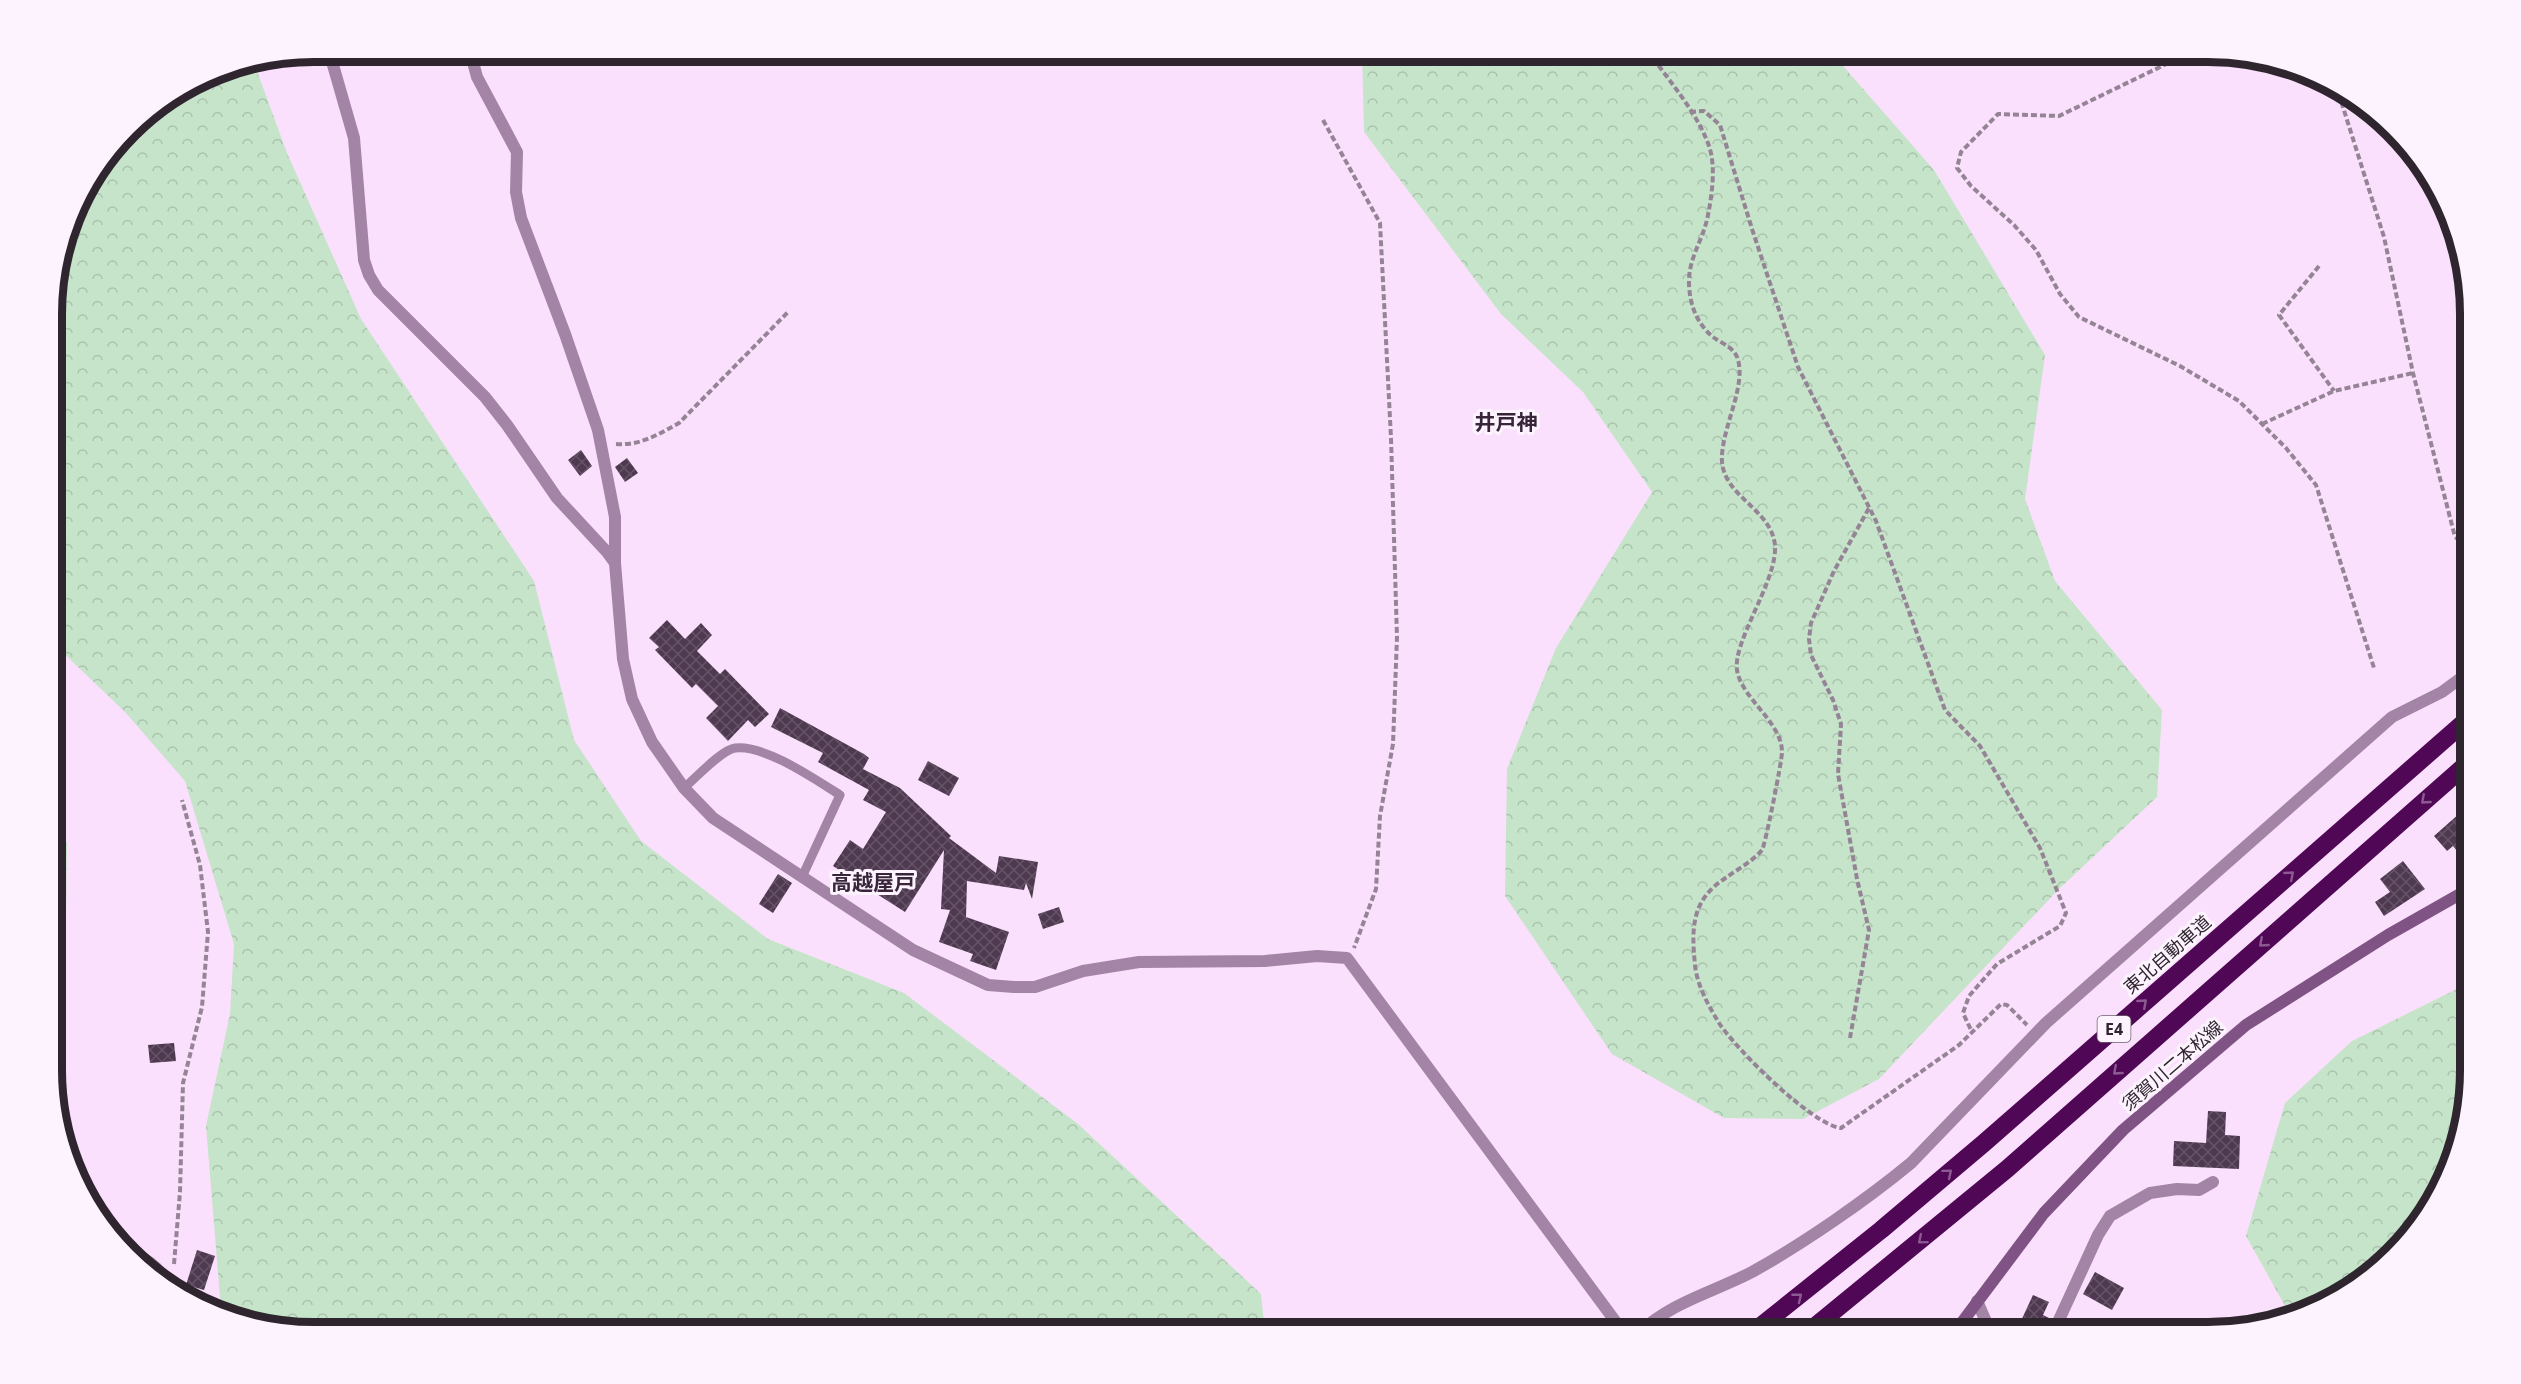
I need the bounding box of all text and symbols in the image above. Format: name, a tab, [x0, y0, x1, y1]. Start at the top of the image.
district label: 井戸神	[1475, 408, 1538, 436]
one-way arrow	[2422, 793, 2432, 804]
district label: 高越屋戸	[831, 868, 915, 896]
one-way arrow	[2283, 871, 2294, 882]
street label: 東北自動車道	[2118, 910, 2216, 998]
one-way arrow	[2259, 935, 2270, 946]
one-way arrow	[2136, 999, 2147, 1010]
street label: 須賀川二本松線	[2117, 1015, 2227, 1115]
road number: E4	[2098, 1016, 2130, 1042]
one-way arrow	[2113, 1064, 2124, 1075]
one-way arrow	[1941, 1169, 1952, 1180]
one-way arrow	[1918, 1233, 1929, 1244]
one-way arrow	[1791, 1293, 1802, 1304]

